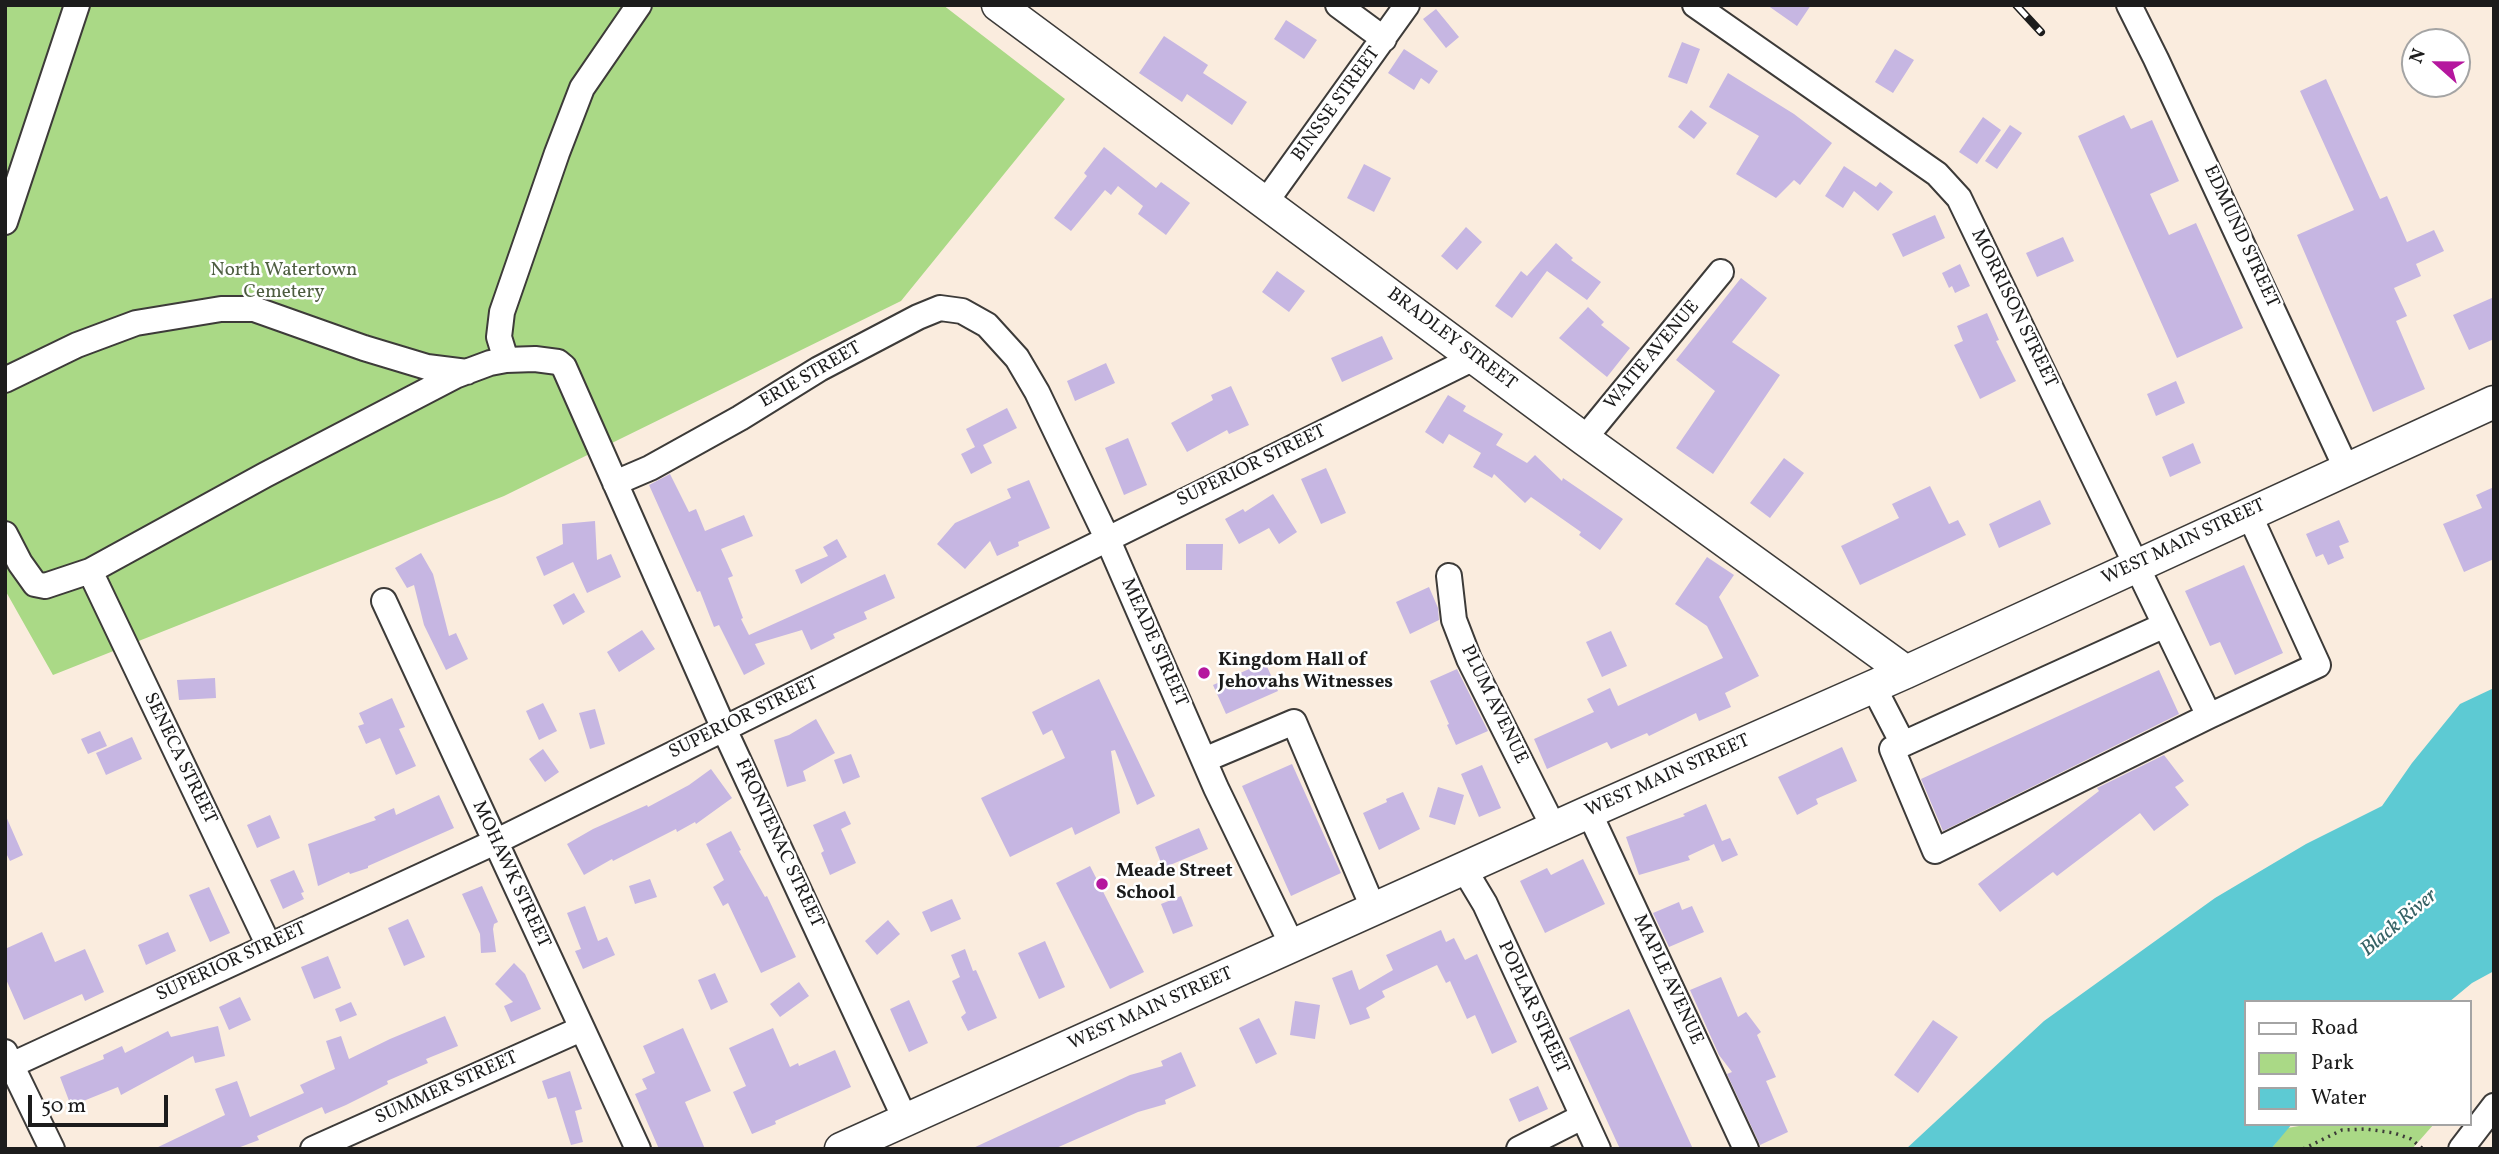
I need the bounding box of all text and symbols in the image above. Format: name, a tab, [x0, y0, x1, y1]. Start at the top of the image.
north arrow	[2401, 28, 2471, 98]
street label: BINSSE STREET	[1288, 43, 1386, 167]
text: N	[2404, 45, 2433, 67]
street label: EDMUND STREET	[2197, 162, 2283, 312]
street label: MORRISON STREET	[1965, 226, 2061, 392]
park label: North Watertown Cemetery	[211, 261, 357, 305]
street label: BRADLEY STREET	[1382, 284, 1520, 396]
street label: WAITE AVENUE	[1601, 297, 1705, 415]
street label: ERIE STREET	[756, 338, 866, 414]
street label: SUPERIOR STREET	[1174, 421, 1330, 513]
street label: WEST MAIN STREET	[2099, 495, 2269, 591]
street label: MEADE STREET	[1114, 575, 1192, 711]
street label: PLUM AVENUE	[1454, 642, 1532, 768]
place label: Kingdom Hall of Jehovahs Witnesses	[1218, 651, 1393, 695]
marker: Kingdom Hall of Jehovahs Witnesses	[1196, 665, 1212, 681]
street label: SUPERIOR STREET	[666, 673, 822, 765]
street label: SENECA STREET	[137, 689, 221, 829]
street label: WEST MAIN STREET	[1582, 730, 1754, 824]
street label: FRONTENAC STREET	[729, 756, 827, 932]
street label: MOHAWK STREET	[466, 798, 554, 952]
place label: Meade Street School	[1116, 862, 1233, 906]
marker: Meade Street School	[1094, 876, 1110, 892]
water label: Black River	[2357, 885, 2443, 963]
street label: MAPLE AVENUE	[1627, 911, 1707, 1049]
street label: SUPERIOR STREET	[153, 918, 311, 1008]
street label: POPLAR STREET	[1491, 938, 1573, 1078]
street label: WEST MAIN STREET	[1065, 963, 1237, 1057]
legend	[2244, 1000, 2471, 1126]
text: Road	[2311, 1014, 2358, 1043]
street label: SUMMER STREET	[372, 1047, 522, 1131]
text: Park	[2311, 1049, 2354, 1078]
scale bar	[32, 1080, 172, 1124]
text: Water	[2311, 1084, 2367, 1113]
text: 50 m	[41, 1092, 86, 1121]

